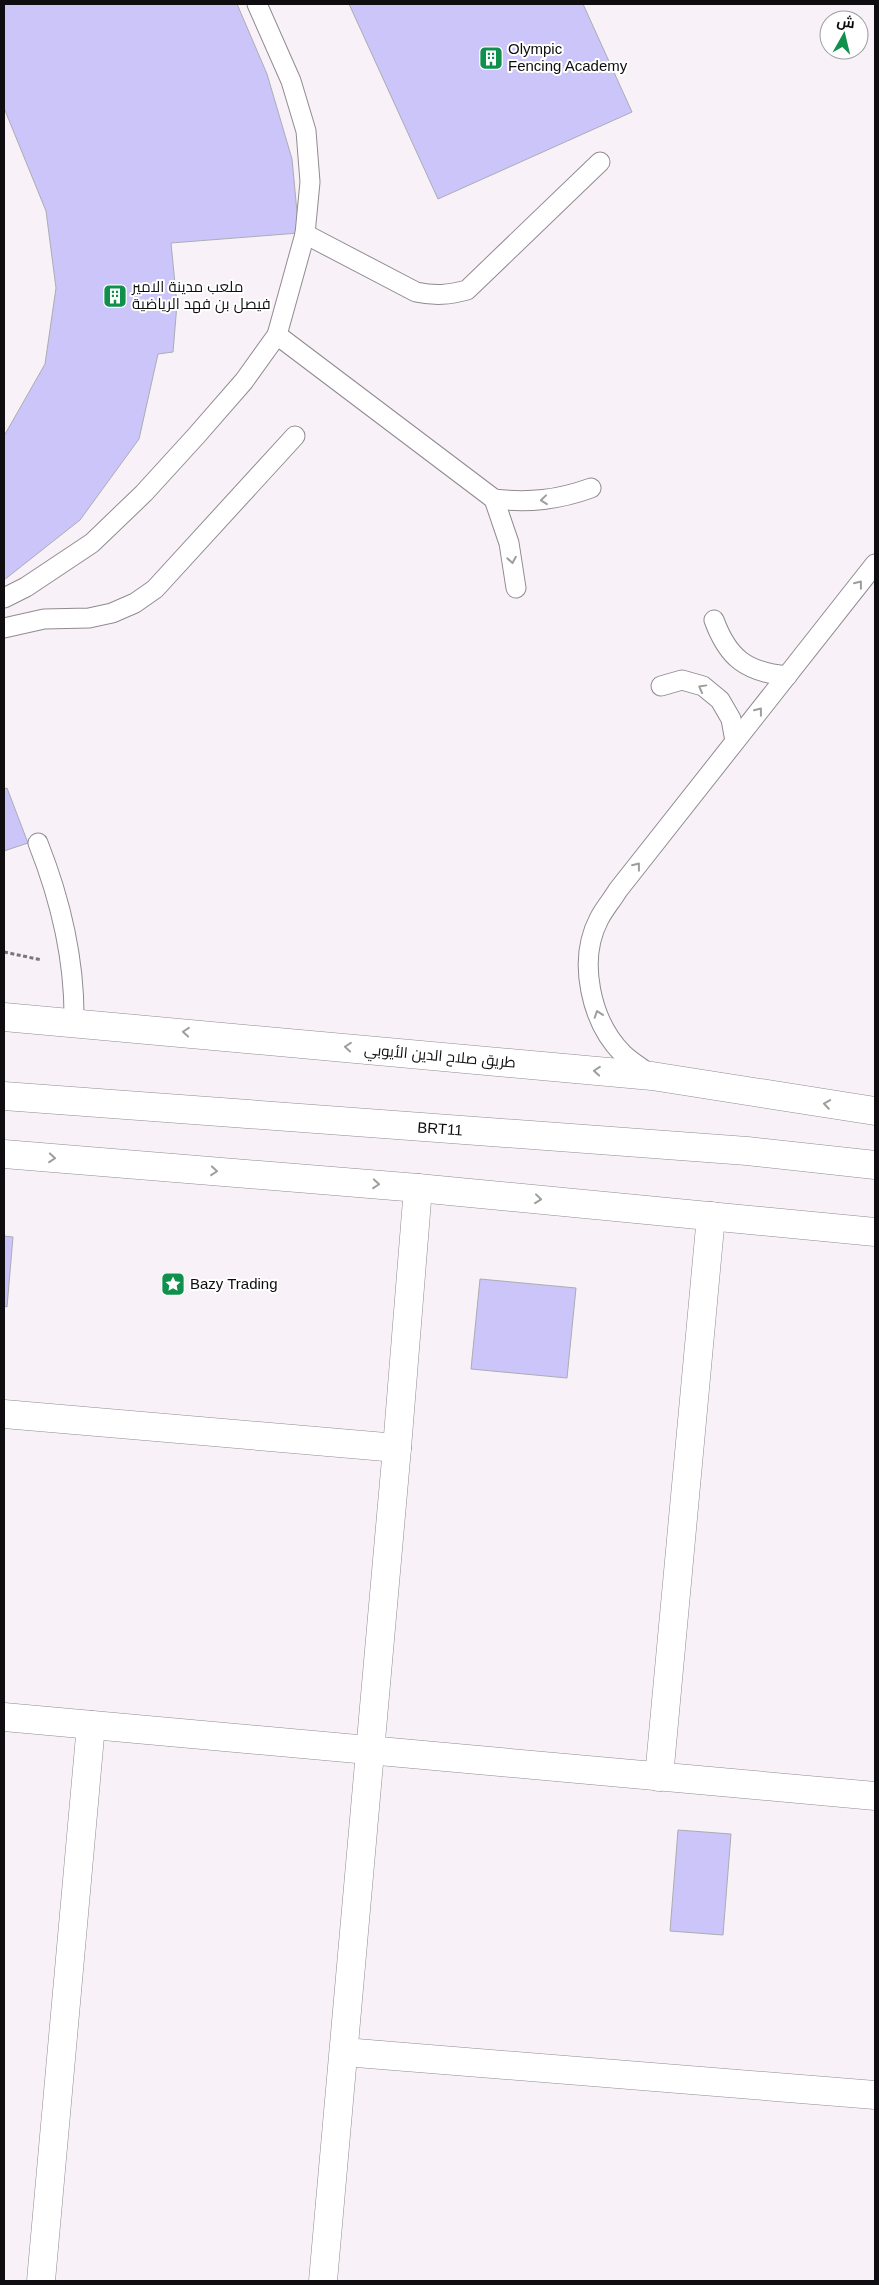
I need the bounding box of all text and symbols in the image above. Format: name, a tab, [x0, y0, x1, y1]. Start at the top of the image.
north arrow	[819, 10, 869, 60]
text: ش	[836, 13, 856, 32]
place label: Olympic Fencing Academy	[508, 40, 628, 74]
building icon: Olympic Fencing Academy	[478, 45, 504, 71]
place label: ملعب مدينة الامير فيصل بن فهد الرياضية	[131, 278, 271, 314]
building icon: ملعب مدينة الامير فيصل بن فهد الرياضية	[102, 283, 128, 309]
one-way arrow	[540, 494, 548, 505]
one-way arrow	[507, 556, 517, 565]
one-way arrow	[854, 581, 862, 590]
one-way arrow	[699, 684, 708, 694]
one-way arrow	[753, 707, 762, 717]
one-way arrow	[631, 863, 640, 872]
one-way arrow	[593, 1010, 603, 1019]
one-way arrow	[182, 1027, 190, 1038]
street label: طريق صلاح الدين الأيوبي	[363, 1040, 517, 1075]
one-way arrow	[344, 1042, 352, 1053]
one-way arrow	[593, 1066, 601, 1077]
one-way arrow	[823, 1099, 831, 1109]
street label: BRT11	[417, 1118, 463, 1139]
one-way arrow	[49, 1152, 57, 1163]
one-way arrow	[211, 1165, 219, 1176]
one-way arrow	[373, 1179, 381, 1190]
one-way arrow	[534, 1194, 542, 1205]
place icon: Bazy Trading	[160, 1271, 186, 1297]
place label: Bazy Trading	[190, 1275, 278, 1292]

